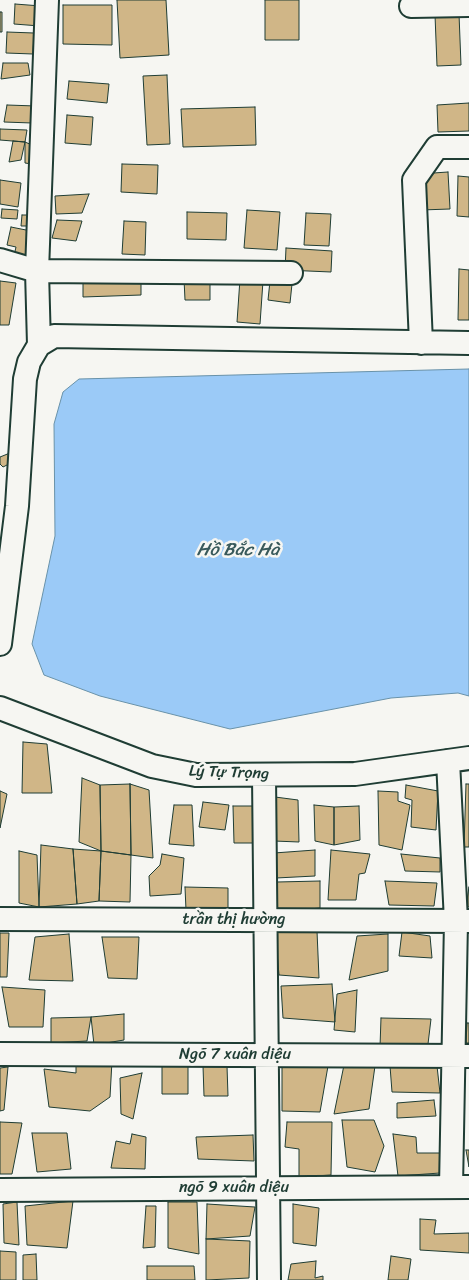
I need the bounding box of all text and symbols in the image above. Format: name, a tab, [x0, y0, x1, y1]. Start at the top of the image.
water label: Hồ Bắc Hà	[197, 539, 279, 561]
street label: Lý Tự Trọng	[189, 762, 269, 784]
street label: trần thị hường	[183, 910, 285, 930]
street label: Ngõ 7 xuân diệu	[179, 1045, 291, 1065]
street label: ngõ 9 xuân diệu	[179, 1178, 289, 1198]

